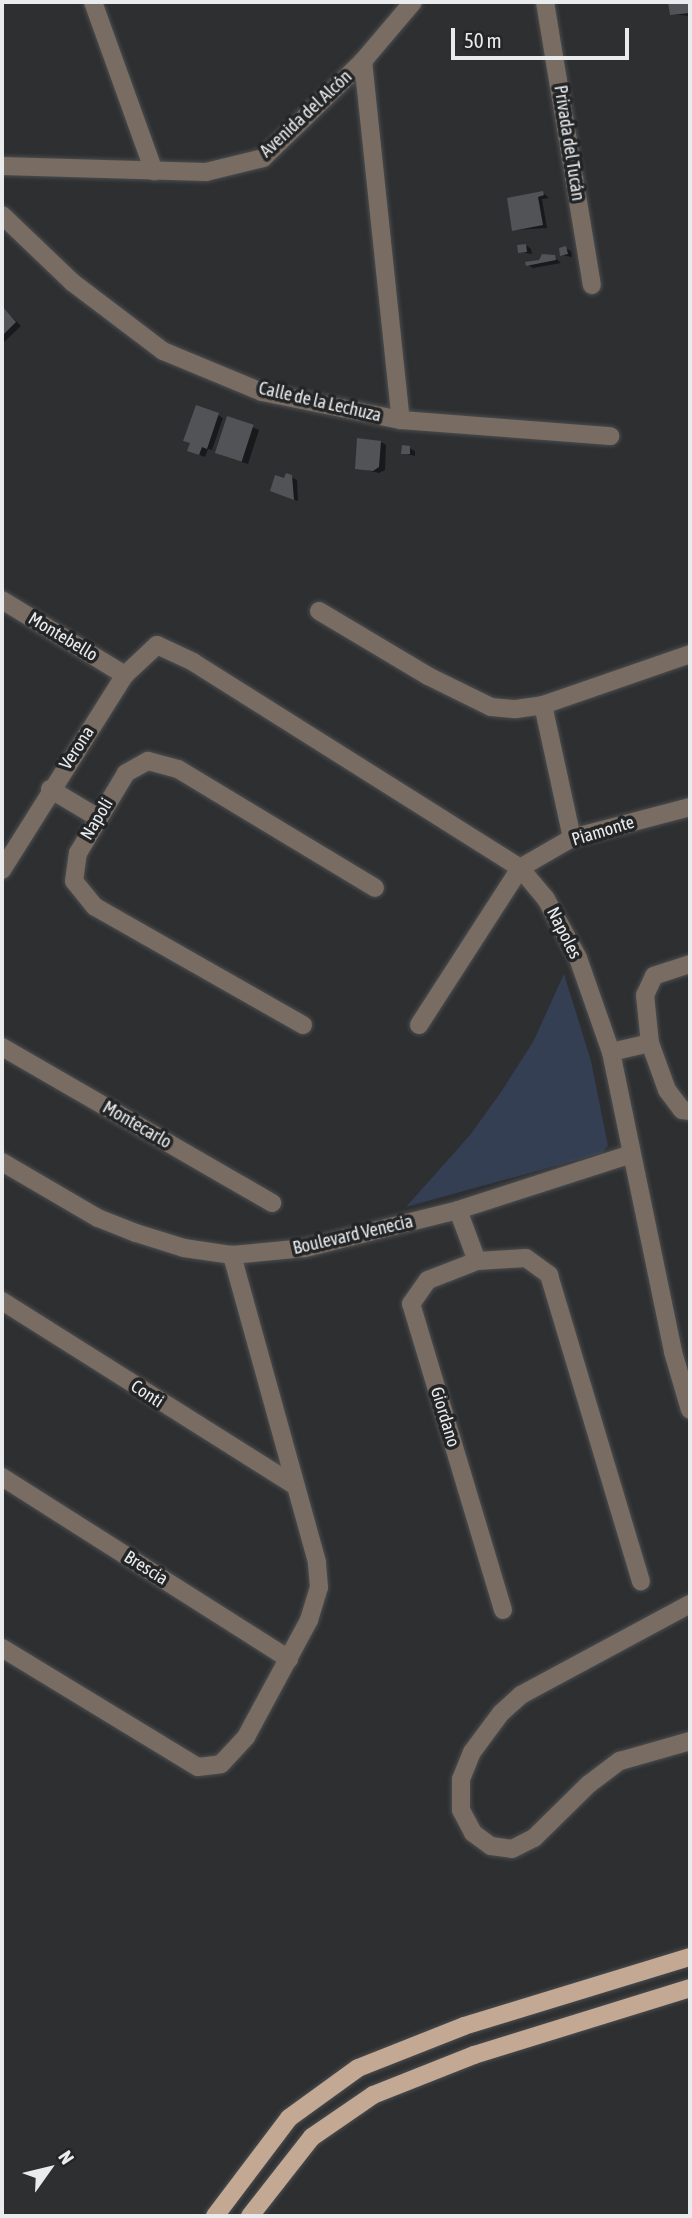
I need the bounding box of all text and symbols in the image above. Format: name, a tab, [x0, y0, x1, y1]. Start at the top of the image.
scale bar	[454, 14, 632, 58]
text: 50 m	[464, 28, 502, 52]
street label: Avenida del Alcón	[256, 66, 356, 162]
street label: Privada del Tucán	[549, 84, 589, 202]
street label: Calle de la Lechuza	[257, 377, 383, 427]
street label: Montebello	[24, 608, 102, 666]
street label: Verona	[55, 722, 99, 774]
street label: Napoli	[76, 794, 118, 844]
street label: Piamonte	[569, 811, 637, 851]
street label: Napoles	[542, 904, 586, 962]
street label: Montecarlo	[99, 1097, 175, 1153]
street label: Boulevard Venecia	[291, 1211, 415, 1259]
street label: Conti	[127, 1376, 167, 1412]
street label: Giordano	[426, 1384, 464, 1450]
street label: Brescia	[120, 1546, 172, 1590]
north arrow	[14, 2134, 84, 2204]
text: N	[54, 2146, 79, 2168]

